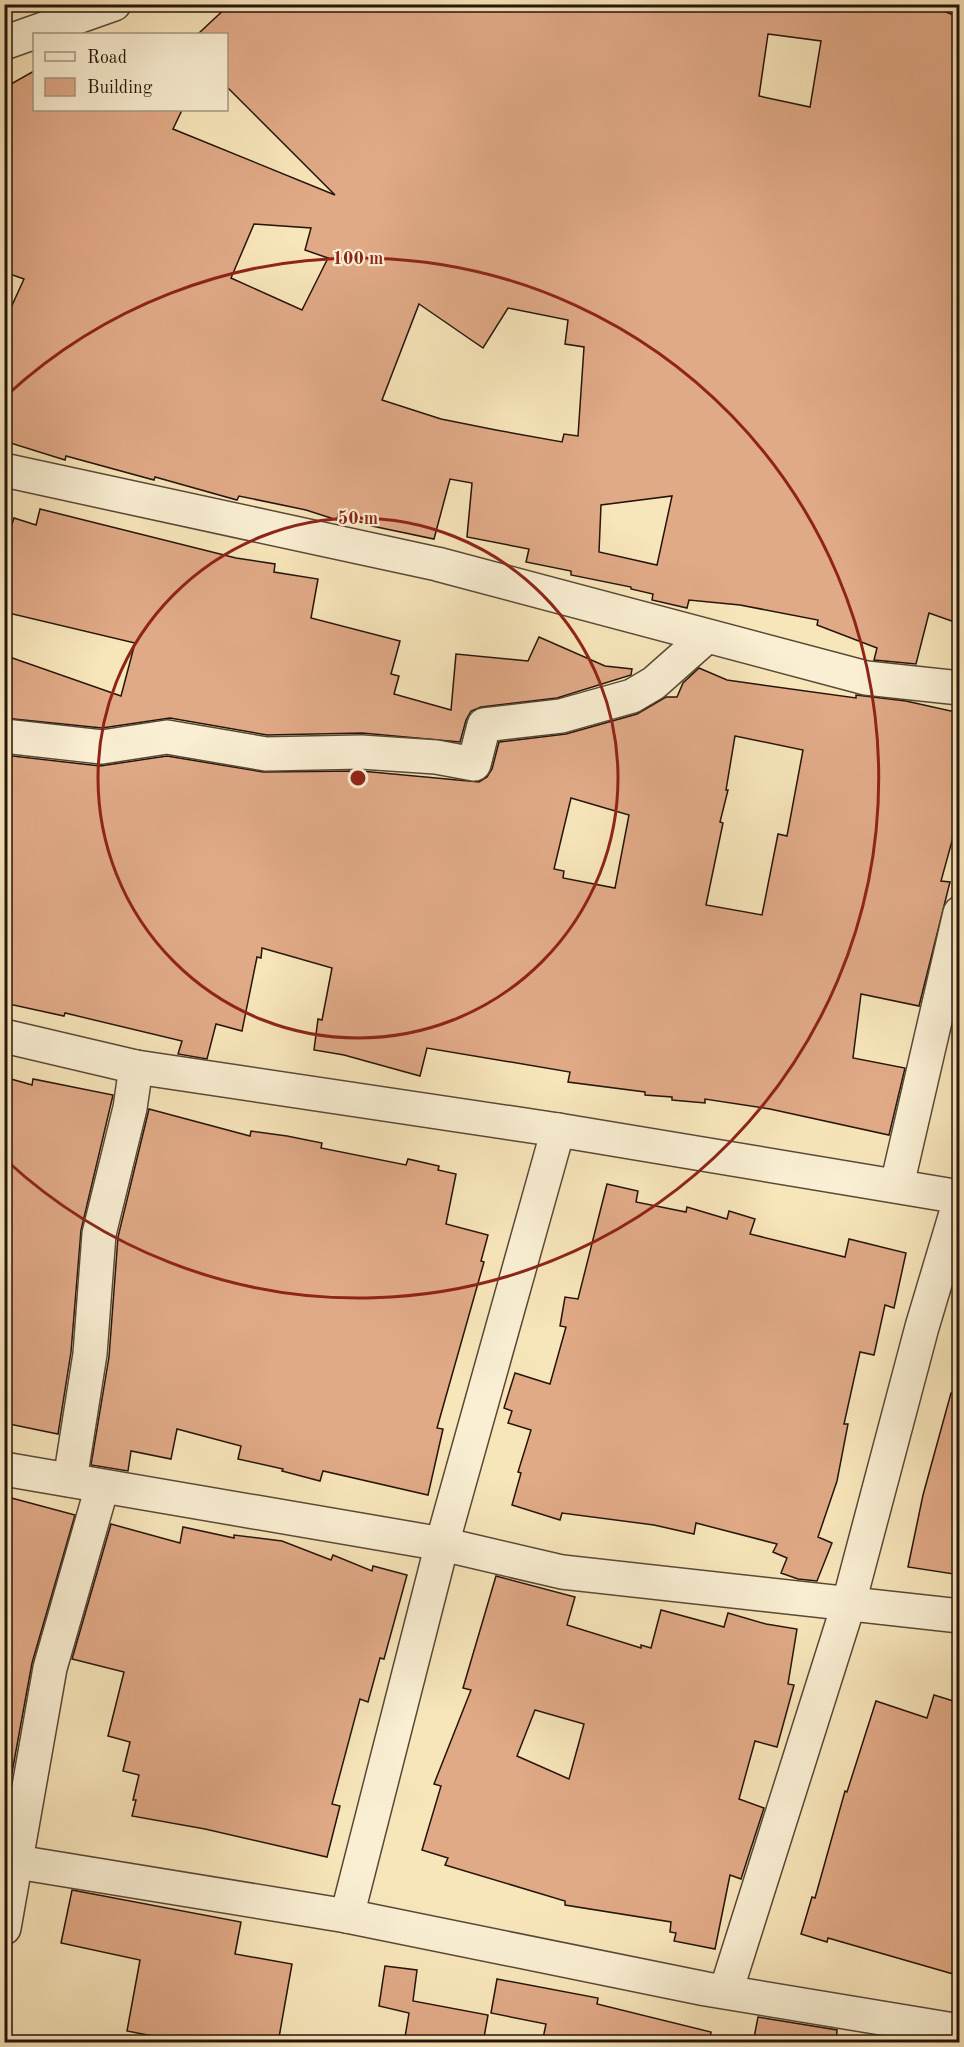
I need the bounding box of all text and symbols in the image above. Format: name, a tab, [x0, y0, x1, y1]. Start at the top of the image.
legend	[33, 33, 228, 111]
text: Road	[87, 49, 127, 67]
text: Building	[87, 79, 153, 97]
text: 100 m	[333, 250, 383, 268]
text: 50 m	[338, 510, 378, 528]
centre of rings	[348, 768, 368, 788]

